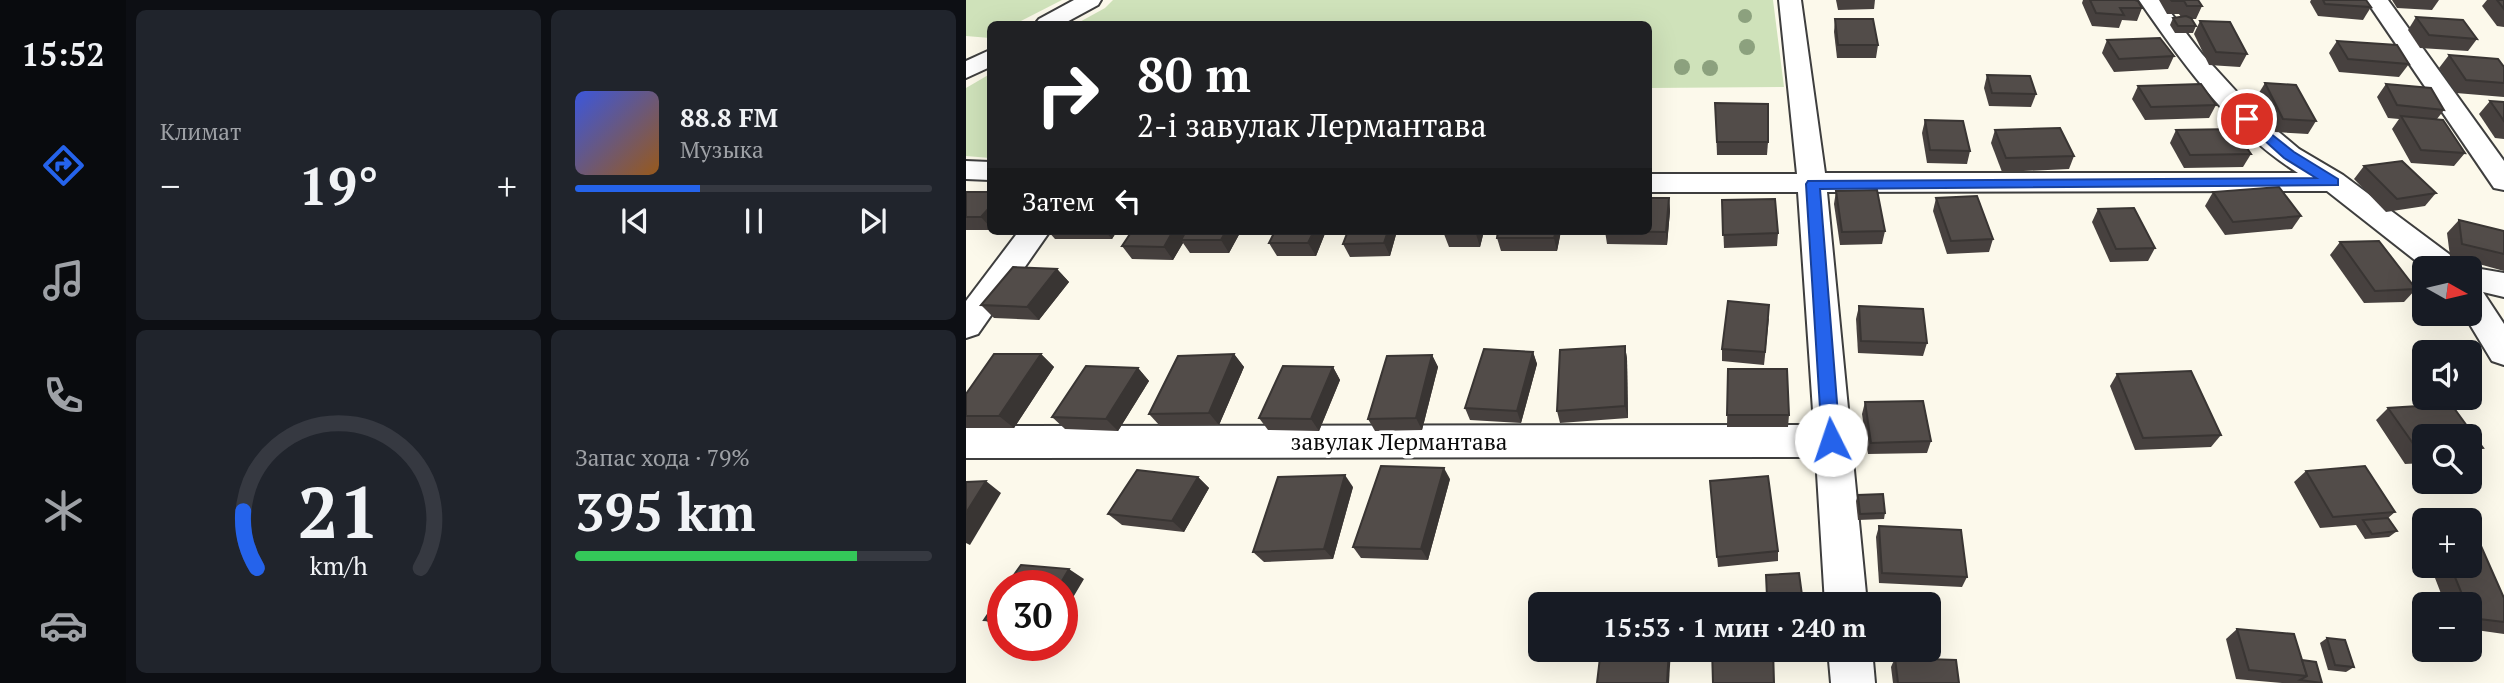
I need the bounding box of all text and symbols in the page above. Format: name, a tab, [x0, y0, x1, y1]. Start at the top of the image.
text: 15:52	[21, 33, 105, 75]
text: 80 m	[1137, 41, 1251, 106]
icon: right	[1022, 49, 1113, 140]
pin	[2217, 89, 2277, 149]
text: 88.8 FM	[680, 100, 778, 134]
icon: arrive	[2228, 100, 2266, 138]
text: 2-і завулак Лермантава	[1137, 104, 1487, 146]
text: Климат	[160, 116, 241, 147]
text: Музыка	[680, 134, 764, 165]
icon: directions	[39, 141, 88, 190]
text: 19°	[298, 151, 379, 220]
text: −	[160, 161, 180, 211]
text: +	[497, 161, 517, 211]
icon: left	[1109, 182, 1147, 220]
text: Затем	[1022, 184, 1095, 218]
icon: previous	[616, 202, 654, 240]
icon: pause	[735, 202, 773, 240]
icon: next	[854, 202, 892, 240]
icon: music	[39, 256, 88, 305]
north arrow	[2412, 256, 2482, 326]
map controls	[2412, 256, 2482, 662]
button: sound	[2412, 340, 2482, 410]
icon: phone	[39, 371, 88, 420]
position arrow	[1794, 403, 1868, 477]
button: search	[2412, 424, 2482, 494]
street label: завулак Лермантава	[1291, 426, 1508, 457]
text: Запас хода · 79%	[575, 442, 750, 473]
text: 21	[297, 462, 380, 559]
text: 395 km	[575, 477, 756, 546]
icon: climate	[39, 486, 88, 535]
button: +	[2412, 508, 2482, 578]
text: km/h	[310, 548, 368, 581]
speed limit sign: 30	[987, 570, 1078, 661]
button: −	[2412, 592, 2482, 662]
icon: car	[39, 601, 88, 650]
text: 15:53 · 1 мин · 240 m	[1603, 610, 1866, 644]

